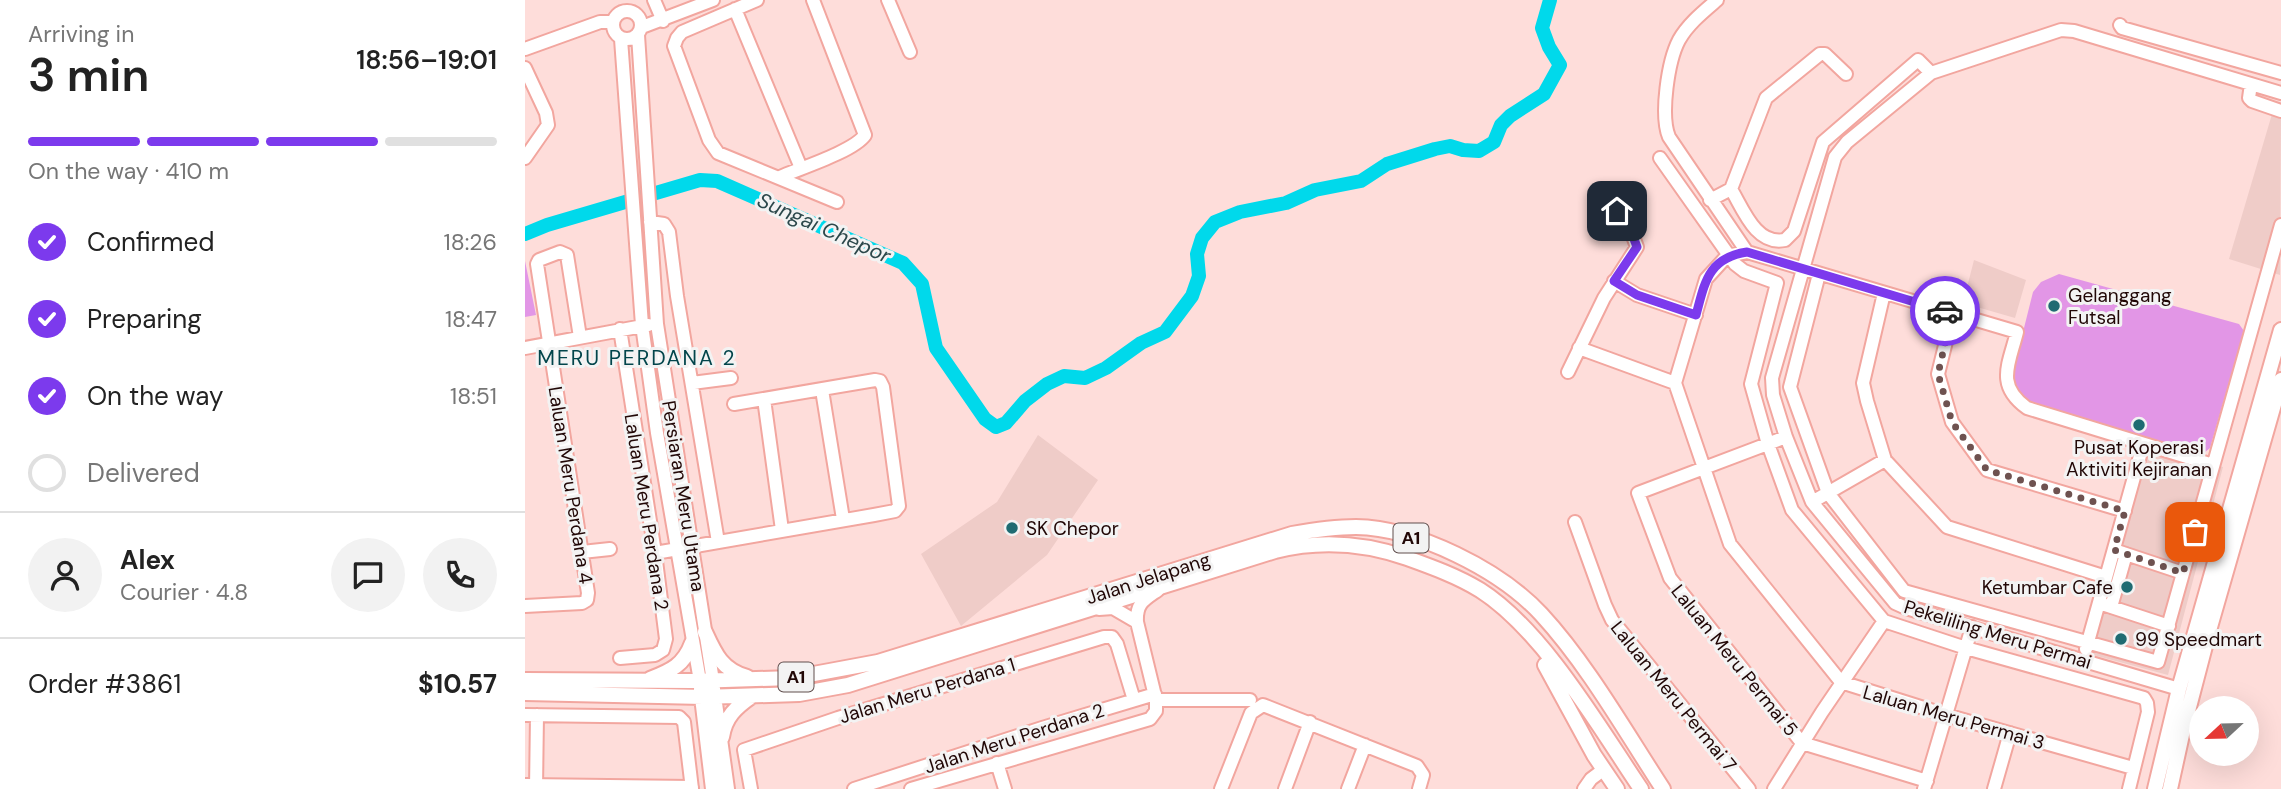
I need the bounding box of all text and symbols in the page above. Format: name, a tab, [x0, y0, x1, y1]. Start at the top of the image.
text: Arriving in	[28, 19, 134, 49]
text: 18:56–19:01	[356, 43, 497, 77]
text: 3 min	[28, 45, 149, 105]
text: On the way · 410 m	[28, 156, 229, 186]
pin	[1587, 181, 1647, 241]
water label: Sungai Chepor	[753, 186, 896, 270]
icon: home	[1598, 192, 1636, 230]
icon: check	[28, 223, 66, 261]
text: Confirmed	[87, 225, 214, 259]
text: 18:26	[444, 227, 497, 257]
courier	[1910, 276, 1980, 346]
place label: Gelanggang Futsal	[2068, 283, 2172, 330]
icon: car	[1926, 292, 1964, 330]
marker: Gelanggang Futsal	[2046, 298, 2062, 314]
icon: check	[28, 300, 66, 338]
text: Preparing	[87, 302, 202, 336]
text: 18:47	[445, 304, 497, 334]
district label: MERU PERDANA 2	[537, 344, 737, 372]
icon: check	[28, 377, 66, 415]
text: On the way	[87, 379, 223, 413]
text: 18:51	[450, 381, 497, 411]
street label: Laluan Meru Perdana 4	[543, 385, 598, 586]
street label: Persiaran Meru Utama	[656, 399, 711, 593]
street label: Laluan Meru Perdana 2	[619, 412, 674, 612]
marker: Pusat Koperasi Aktiviti Kejiranan	[2131, 417, 2147, 433]
place label: Pusat Koperasi Aktiviti Kejiranan	[2066, 435, 2212, 482]
text: Delivered	[87, 456, 200, 490]
pin	[2165, 502, 2225, 562]
icon: bag	[2176, 513, 2214, 551]
place label: SK Chepor	[1026, 516, 1119, 541]
marker: SK Chepor	[1004, 520, 1020, 536]
road number: A1	[1393, 524, 1428, 552]
button: person	[28, 538, 102, 612]
button: chat	[331, 538, 405, 612]
button: phone	[423, 538, 497, 612]
text: Alex	[120, 543, 175, 577]
street label: Jalan Jelapang	[1083, 547, 1214, 610]
place label: Ketumbar Cafe	[1982, 575, 2113, 600]
text: Courier · 4.8	[120, 577, 248, 607]
street label: Laluan Meru Permai 5	[1666, 579, 1804, 741]
marker: Ketumbar Cafe	[2119, 579, 2135, 595]
street label: Pekeliling Meru Permai	[1901, 594, 2095, 675]
street label: Laluan Meru Permai 7	[1605, 616, 1742, 777]
place label: 99 Speedmart	[2135, 627, 2262, 652]
marker: 99 Speedmart	[2113, 631, 2129, 647]
street label: Jalan Meru Perdana 1	[836, 652, 1018, 729]
road number: A1	[779, 662, 813, 692]
text: Order #3861	[28, 667, 181, 701]
text: $10.57	[418, 667, 497, 701]
street label: Laluan Meru Permai 3	[1860, 680, 2048, 755]
north arrow	[2189, 696, 2259, 766]
map controls	[2189, 696, 2259, 766]
street label: Jalan Meru Perdana 2	[921, 698, 1107, 779]

